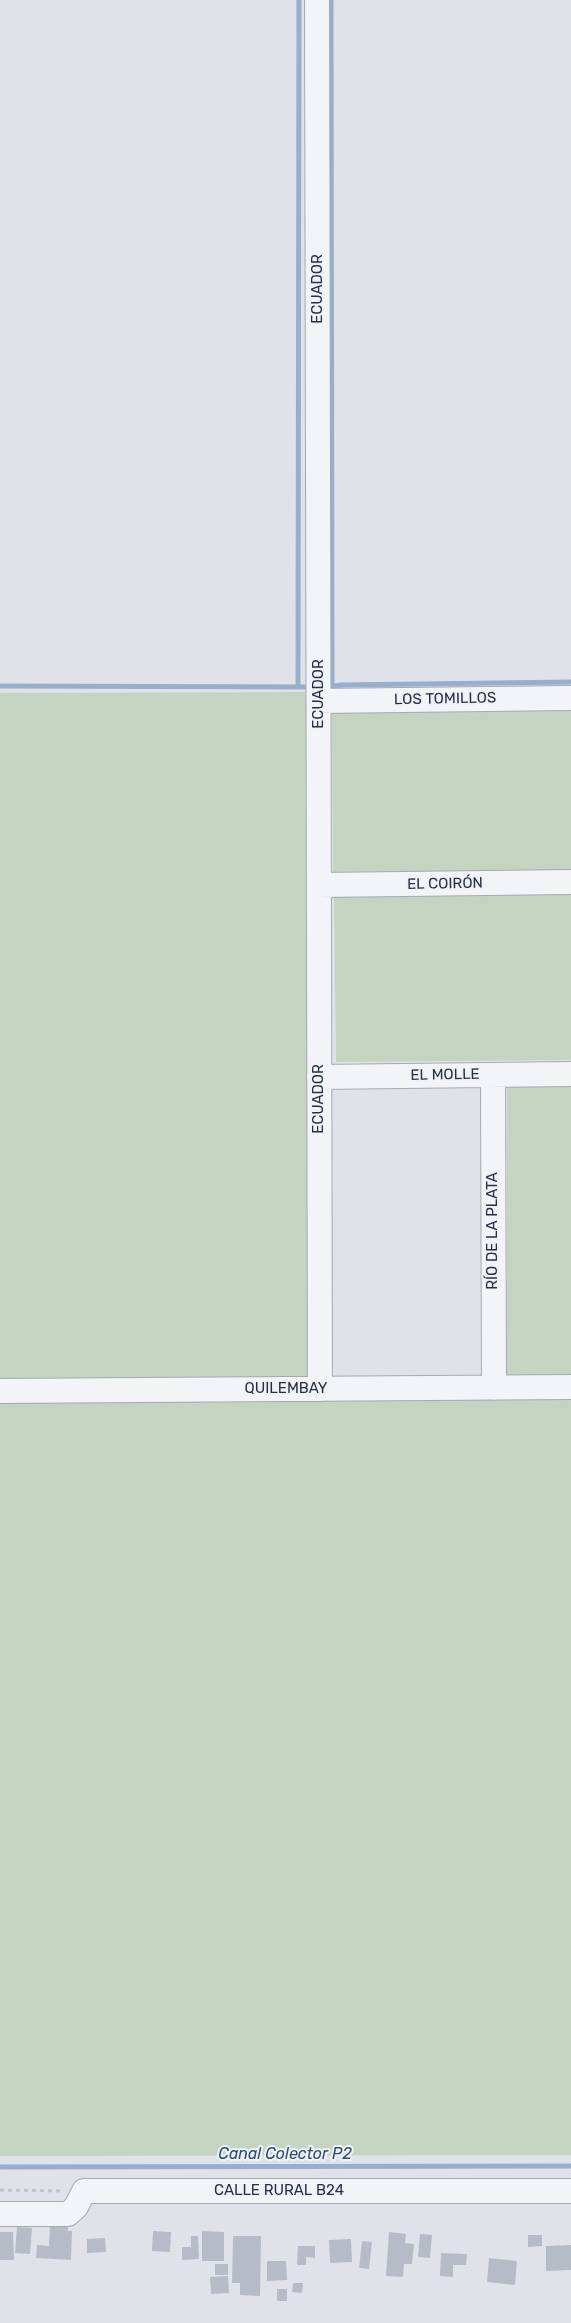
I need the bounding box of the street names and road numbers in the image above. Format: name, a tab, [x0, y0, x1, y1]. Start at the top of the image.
street label: ECUADOR	[309, 254, 327, 324]
street label: ECUADOR	[310, 659, 328, 729]
street label: LOS TOMILLOS	[394, 689, 496, 709]
street label: EL COIRÓN	[407, 874, 483, 894]
street label: ECUADOR	[310, 1064, 328, 1134]
street label: EL MOLLE	[410, 1065, 480, 1085]
street label: RÍO DE LA PLATA	[484, 1172, 502, 1290]
street label: QUILEMBAY	[245, 1380, 327, 1398]
street label: CALLE RURAL B24	[214, 2182, 344, 2200]

